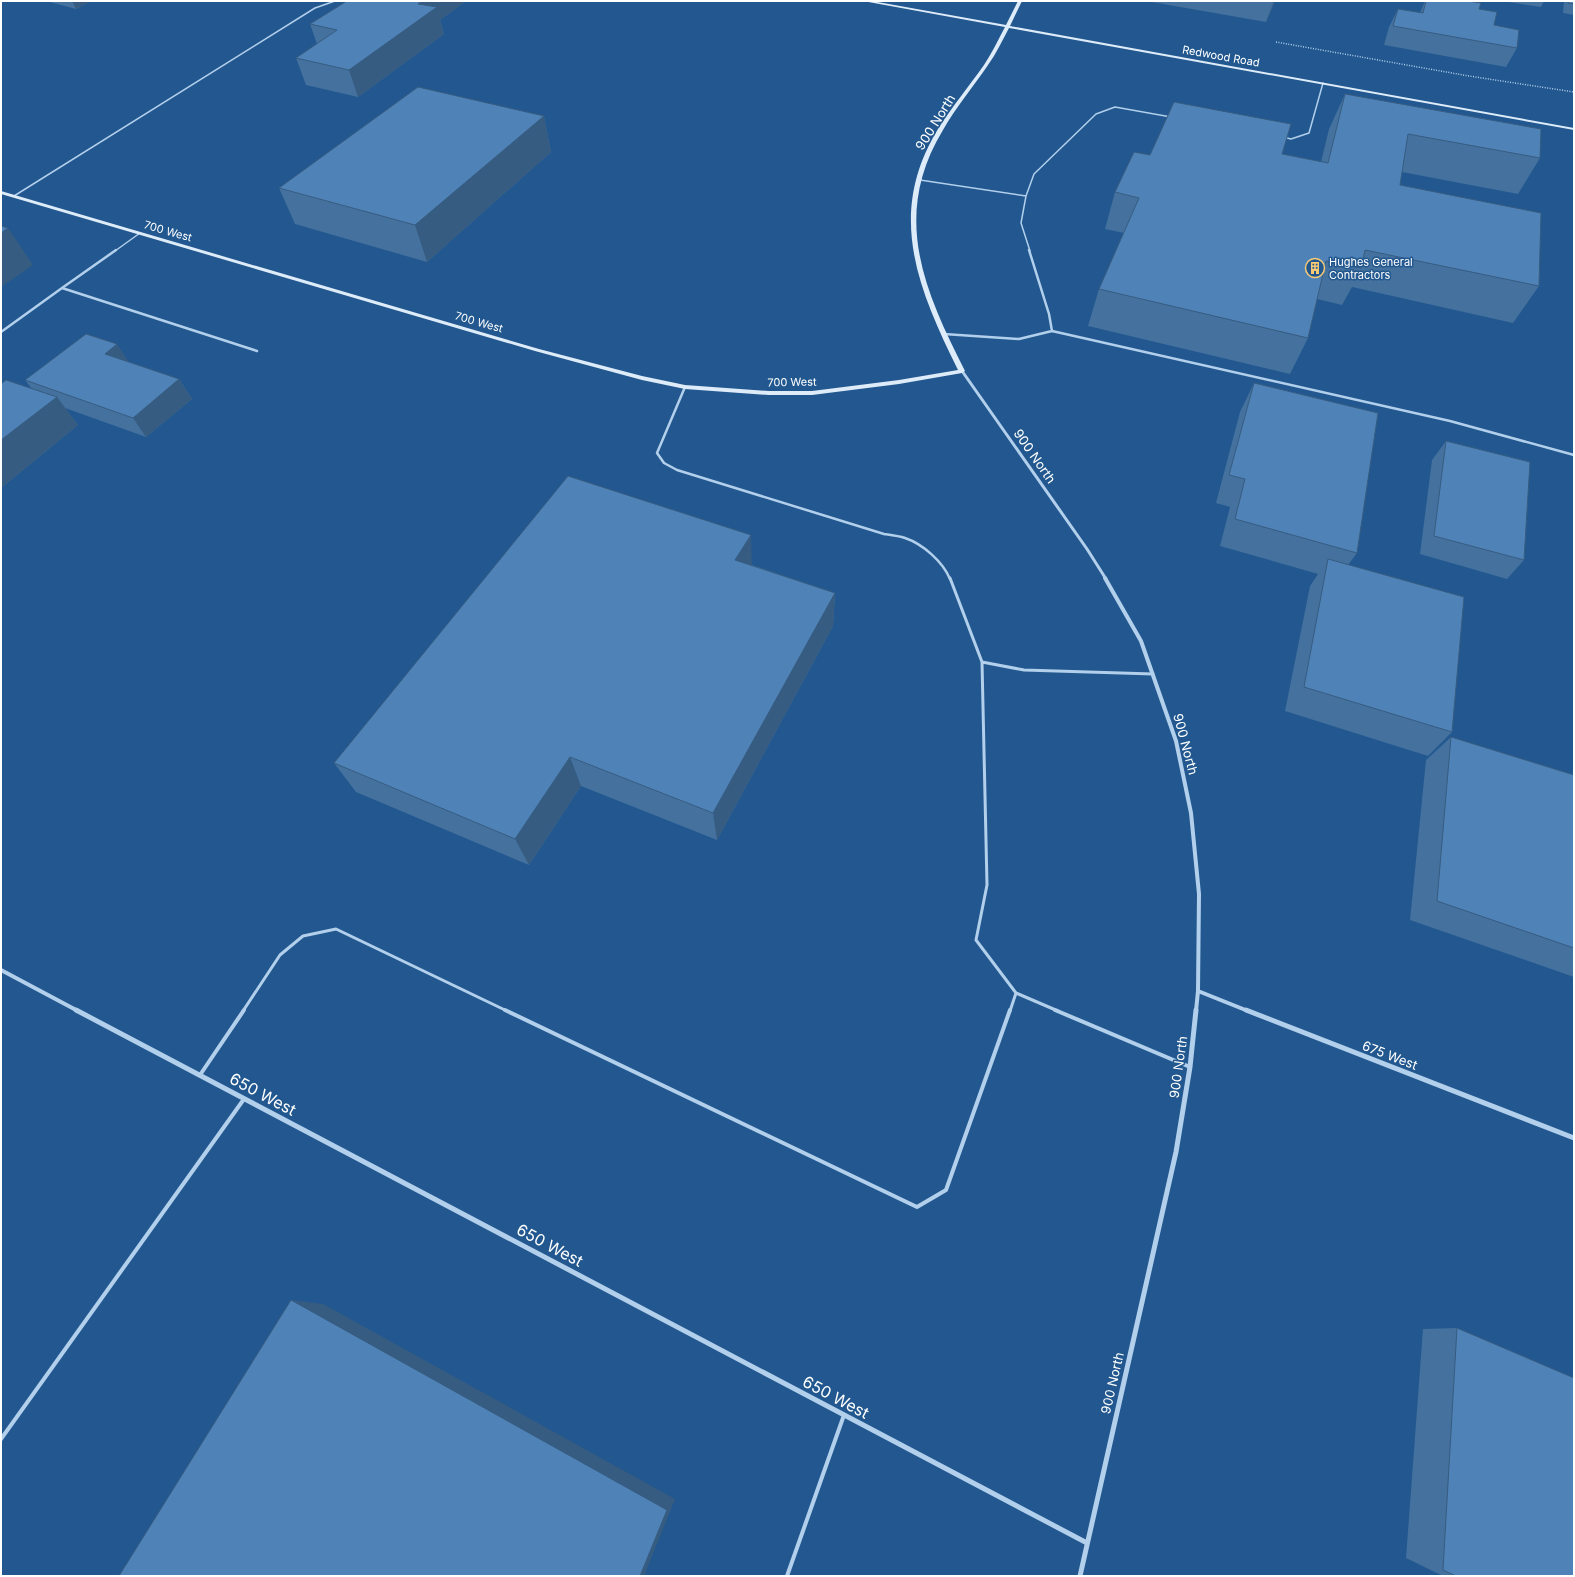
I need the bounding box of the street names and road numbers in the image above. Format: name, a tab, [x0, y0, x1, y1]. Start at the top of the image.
street label: Redwood Road	[1181, 42, 1261, 70]
street label: 900 North	[912, 91, 958, 153]
street label: 700 West	[142, 218, 194, 245]
street label: 700 West	[453, 309, 505, 336]
street label: 700 West	[767, 375, 817, 389]
street label: 900 North	[1010, 426, 1060, 486]
street label: 900 North	[1170, 712, 1202, 776]
street label: 900 North	[1166, 1035, 1190, 1099]
street label: 675 West	[1360, 1037, 1420, 1073]
street label: 650 West	[226, 1068, 300, 1120]
street label: 650 West	[513, 1219, 587, 1271]
street label: 900 North	[1097, 1351, 1127, 1415]
street label: 650 West	[799, 1371, 873, 1423]

